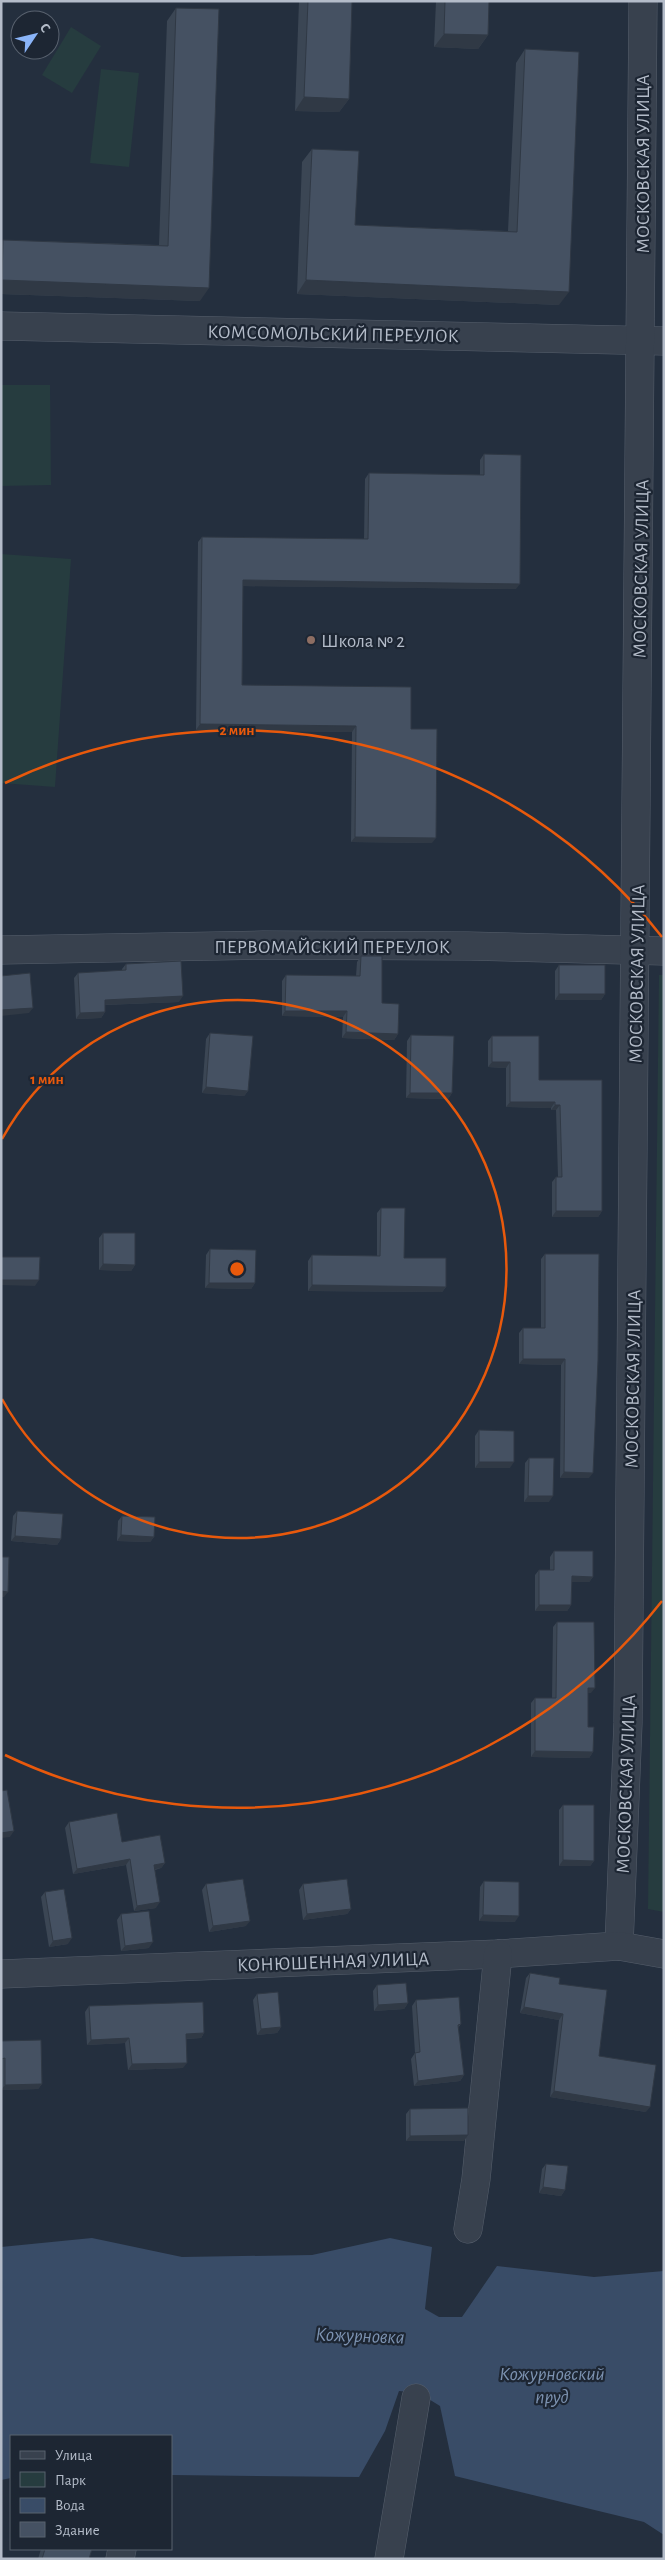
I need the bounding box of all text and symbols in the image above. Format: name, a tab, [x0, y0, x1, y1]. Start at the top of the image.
north arrow	[10, 10, 60, 60]
text: С	[37, 21, 53, 36]
street label: МОСКОВСКАЯ УЛИЦА	[634, 74, 653, 254]
street label: КОМСОМОЛЬСКИЙ ПЕРЕУЛОК	[207, 322, 459, 346]
street label: МОСКОВСКАЯ УЛИЦА	[630, 479, 653, 659]
place label: Школа № 2	[321, 632, 405, 651]
marker: Школа № 2	[305, 634, 317, 646]
text: 2 мин	[219, 723, 255, 738]
street label: МОСКОВСКАЯ УЛИЦА	[626, 884, 649, 1064]
street label: ПЕРВОМАЙСКИЙ ПЕРЕУЛОК	[214, 937, 450, 957]
text: 1 мин	[30, 1072, 64, 1087]
centre of rings	[228, 1260, 246, 1278]
street label: МОСКОВСКАЯ УЛИЦА	[622, 1289, 645, 1469]
street label: МОСКОВСКАЯ УЛИЦА	[614, 1694, 639, 1874]
street label: КОНЮШЕННАЯ УЛИЦА	[237, 1950, 430, 1975]
water label: Кожурновка	[315, 2324, 405, 2348]
water label: Кожурновский пруд	[499, 2364, 605, 2407]
legend	[10, 2435, 172, 2550]
text: Улица	[55, 2448, 92, 2463]
text: Парк	[55, 2473, 86, 2488]
text: Вода	[55, 2498, 85, 2513]
text: Здание	[55, 2523, 100, 2538]

